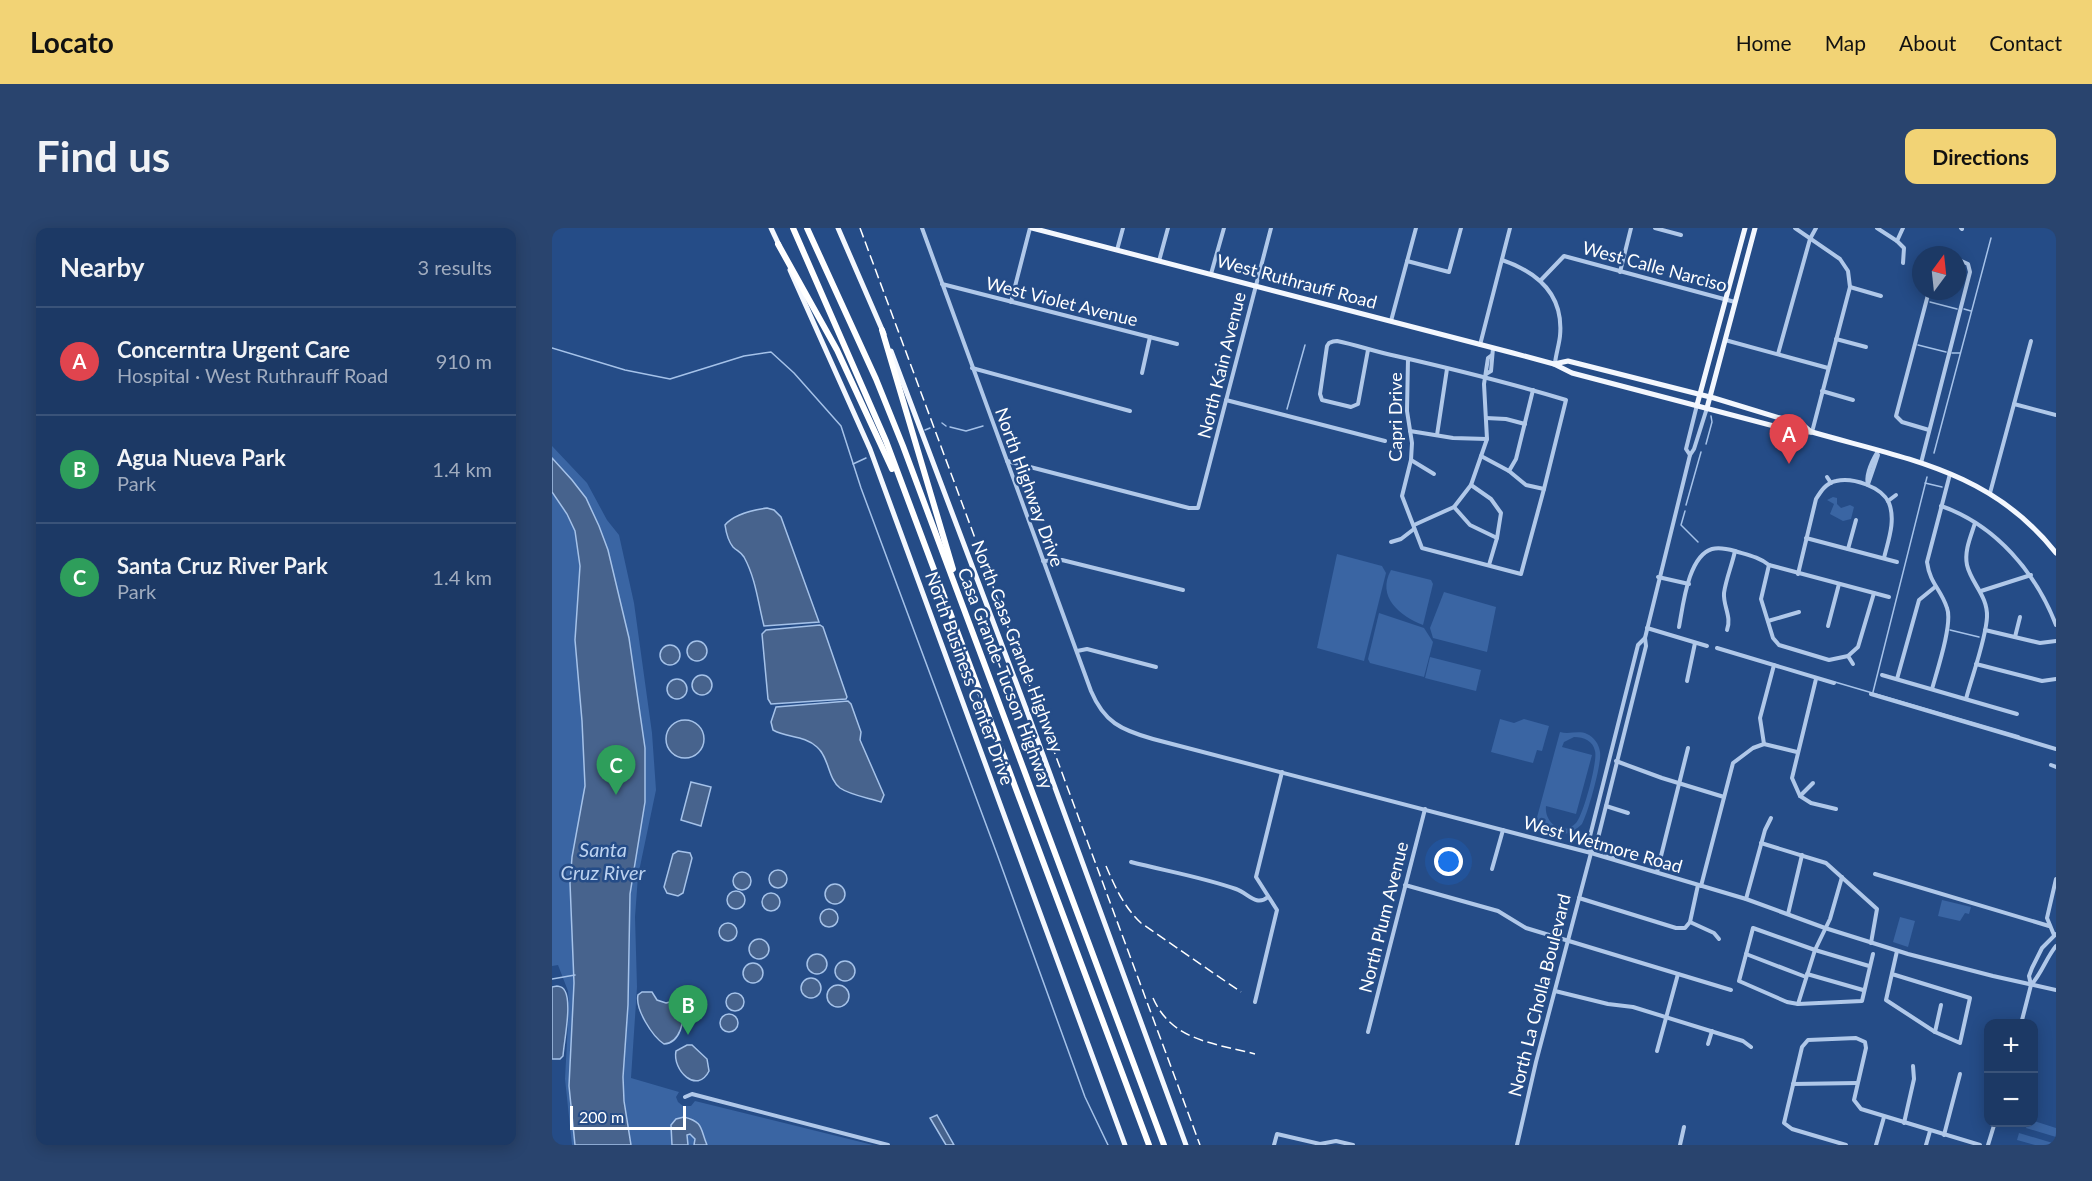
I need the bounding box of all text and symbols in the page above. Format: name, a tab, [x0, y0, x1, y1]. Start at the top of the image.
text: Locato	[30, 25, 114, 59]
text: Home	[1736, 30, 1792, 55]
text: Map	[1825, 30, 1866, 55]
text: About	[1899, 30, 1956, 55]
text: Contact	[1989, 30, 2062, 55]
button: Directions	[1905, 129, 2056, 184]
text: Find us	[36, 131, 170, 181]
street label: West Calle Narciso	[1580, 236, 1730, 296]
north arrow	[1912, 246, 1966, 300]
street label: West Ruthrauff Road	[1214, 249, 1380, 313]
text: Nearby	[60, 251, 145, 283]
text: 3 results	[417, 255, 492, 279]
street label: West Violet Avenue	[984, 271, 1140, 331]
street label: North Kain Avenue	[1192, 290, 1250, 440]
text: Concerntra Urgent Care	[117, 336, 350, 363]
text: A	[73, 349, 86, 373]
text: 910 m	[436, 349, 492, 373]
text: Hospital · West Ruthrauff Road	[117, 363, 388, 387]
street label: Capri Drive	[1384, 372, 1406, 462]
street label: North Highway Drive	[991, 404, 1069, 570]
pin: A	[1770, 414, 1808, 464]
text: Agua Nueva Park	[117, 444, 286, 471]
text: B	[73, 457, 86, 481]
text: 1.4 km	[432, 457, 492, 481]
text: Park	[117, 471, 156, 495]
street label: North Casa Grande Highway	[967, 537, 1069, 756]
text: Santa Cruz River Park	[117, 552, 328, 579]
street label: Casa Grande-Tucson Highway	[954, 564, 1059, 792]
text: C	[73, 565, 86, 589]
text: 1.4 km	[432, 565, 492, 589]
street label: North Business Center Drive	[921, 568, 1019, 788]
text: Park	[117, 579, 156, 603]
pin: C	[596, 746, 636, 795]
street label: West Wetmore Road	[1521, 811, 1685, 877]
water label: Santa Cruz River	[561, 837, 647, 884]
street label: North Plum Avenue	[1354, 839, 1412, 995]
your location	[1434, 847, 1463, 876]
street label: North La Cholla Boulevard	[1503, 891, 1575, 1099]
pin: B	[668, 986, 708, 1035]
map controls	[1984, 1019, 2038, 1127]
button: +	[1984, 1019, 2038, 1073]
button: −	[1984, 1073, 2038, 1127]
scale bar	[570, 1103, 686, 1130]
text: 200 m	[579, 1107, 624, 1126]

